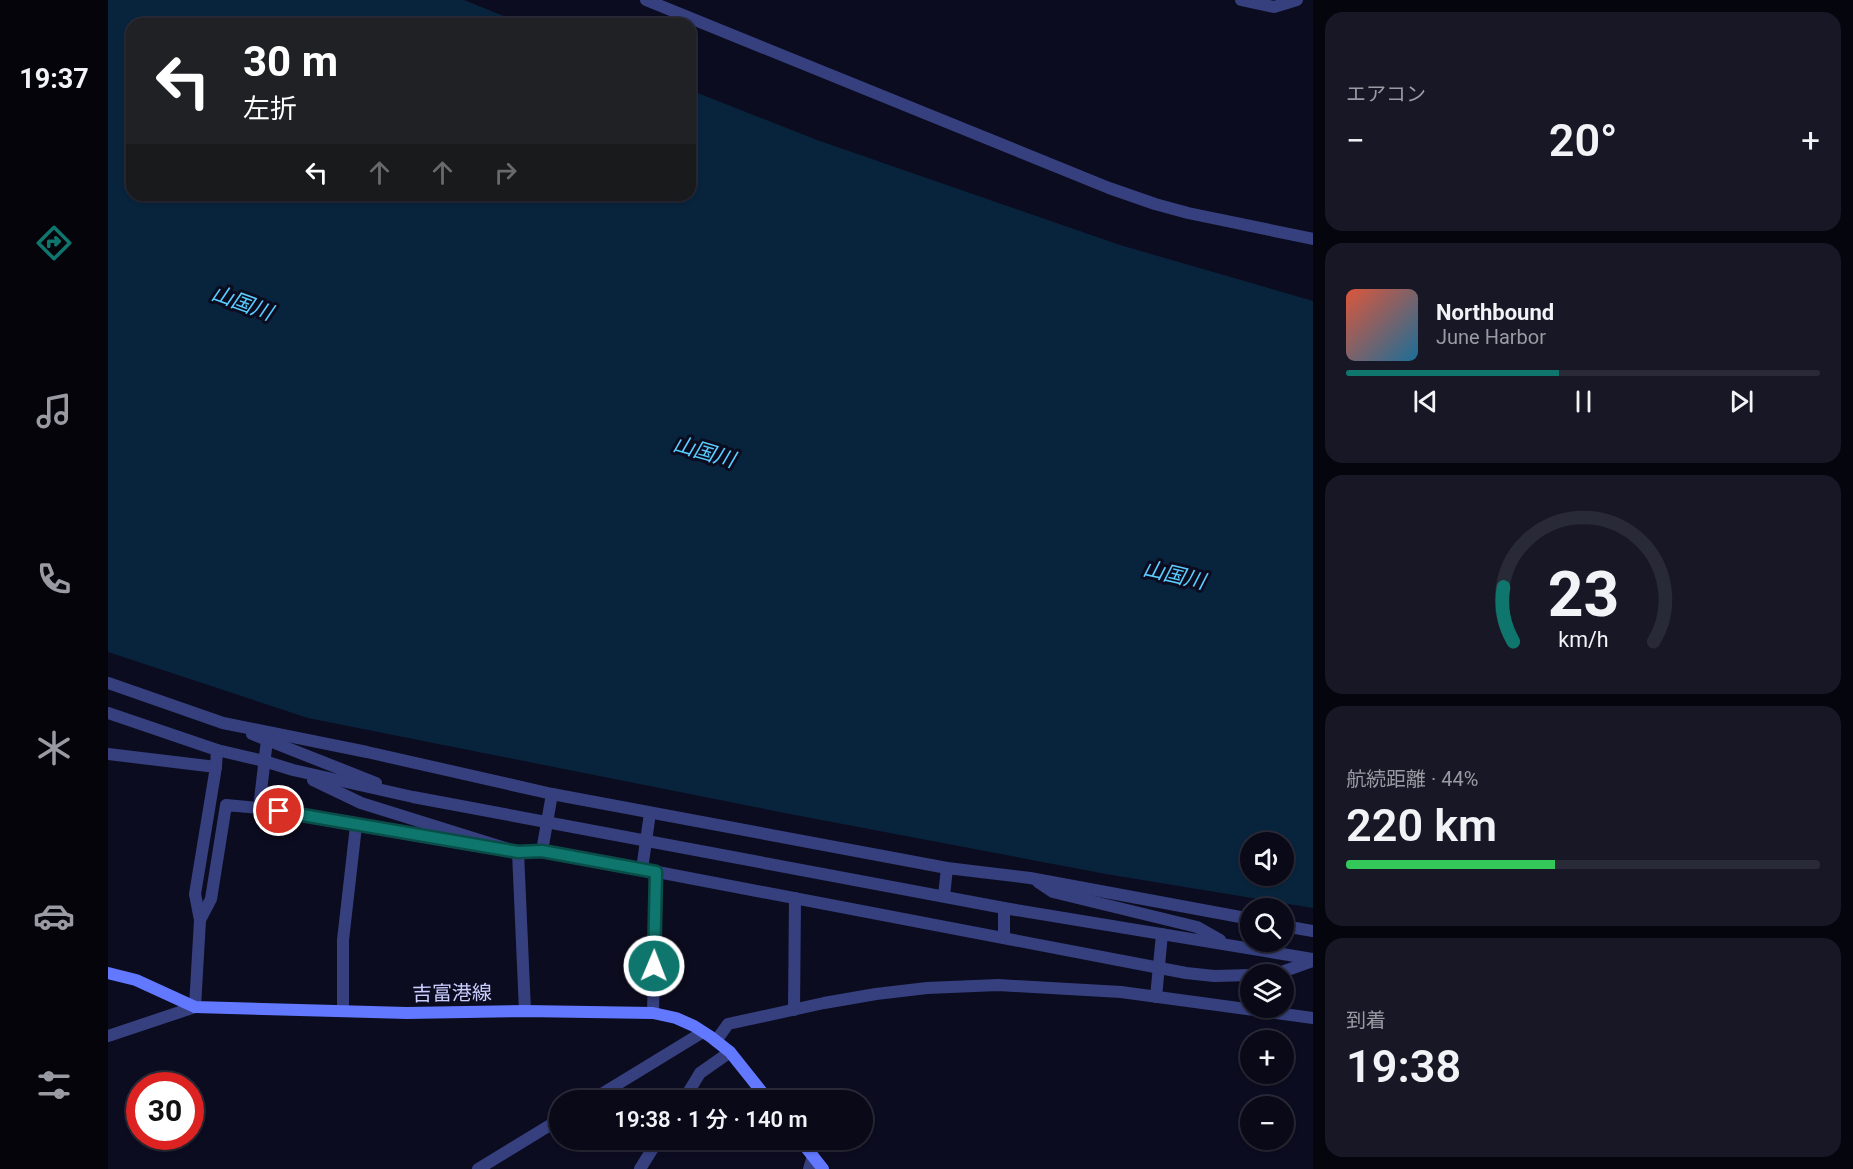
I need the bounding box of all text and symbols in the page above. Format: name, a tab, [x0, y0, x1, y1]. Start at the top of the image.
text: 30 m	[243, 37, 338, 86]
icon: left	[144, 42, 222, 120]
text: 19:37	[19, 63, 89, 95]
text: エアコン	[1346, 82, 1426, 106]
text: 左折	[243, 93, 297, 125]
text: 20°	[1549, 114, 1617, 167]
text: −	[1346, 121, 1365, 160]
text: +	[1801, 121, 1820, 160]
icon: left	[300, 156, 333, 189]
icon: ahead	[363, 156, 396, 189]
icon: ahead	[426, 156, 459, 189]
icon: right	[489, 156, 522, 189]
icon: directions	[33, 222, 75, 264]
water label: 山国川	[208, 281, 278, 326]
text: Northbound	[1436, 300, 1554, 325]
text: June Harbor	[1436, 325, 1546, 349]
icon: previous	[1409, 385, 1442, 418]
icon: pause	[1567, 385, 1600, 418]
icon: next	[1725, 385, 1758, 418]
icon: music	[33, 390, 75, 432]
water label: 山国川	[670, 432, 740, 473]
water label: 山国川	[1141, 556, 1209, 594]
icon: phone	[33, 558, 75, 600]
text: 23	[1547, 558, 1619, 631]
text: km/h	[1558, 627, 1608, 652]
icon: climate	[33, 727, 75, 769]
text: 航続距離 · 44%	[1346, 767, 1478, 791]
pin	[253, 785, 304, 836]
icon: arrive	[262, 794, 295, 827]
text: 220 km	[1346, 799, 1497, 852]
map controls	[1240, 832, 1294, 1150]
button: sound	[1240, 832, 1294, 886]
icon: car	[33, 895, 75, 937]
button: search	[1240, 898, 1294, 952]
position arrow	[622, 934, 686, 998]
button: layers	[1240, 964, 1294, 1018]
street label: 吉富港線	[412, 980, 492, 1006]
text: 到着	[1346, 1008, 1386, 1032]
button: +	[1240, 1030, 1294, 1084]
text: 19:38	[1346, 1040, 1461, 1093]
icon: filters	[33, 1064, 75, 1106]
speed limit sign: 30	[126, 1072, 204, 1150]
button: −	[1240, 1096, 1294, 1150]
text: 19:38 · 1 分 · 140 m	[614, 1107, 808, 1132]

